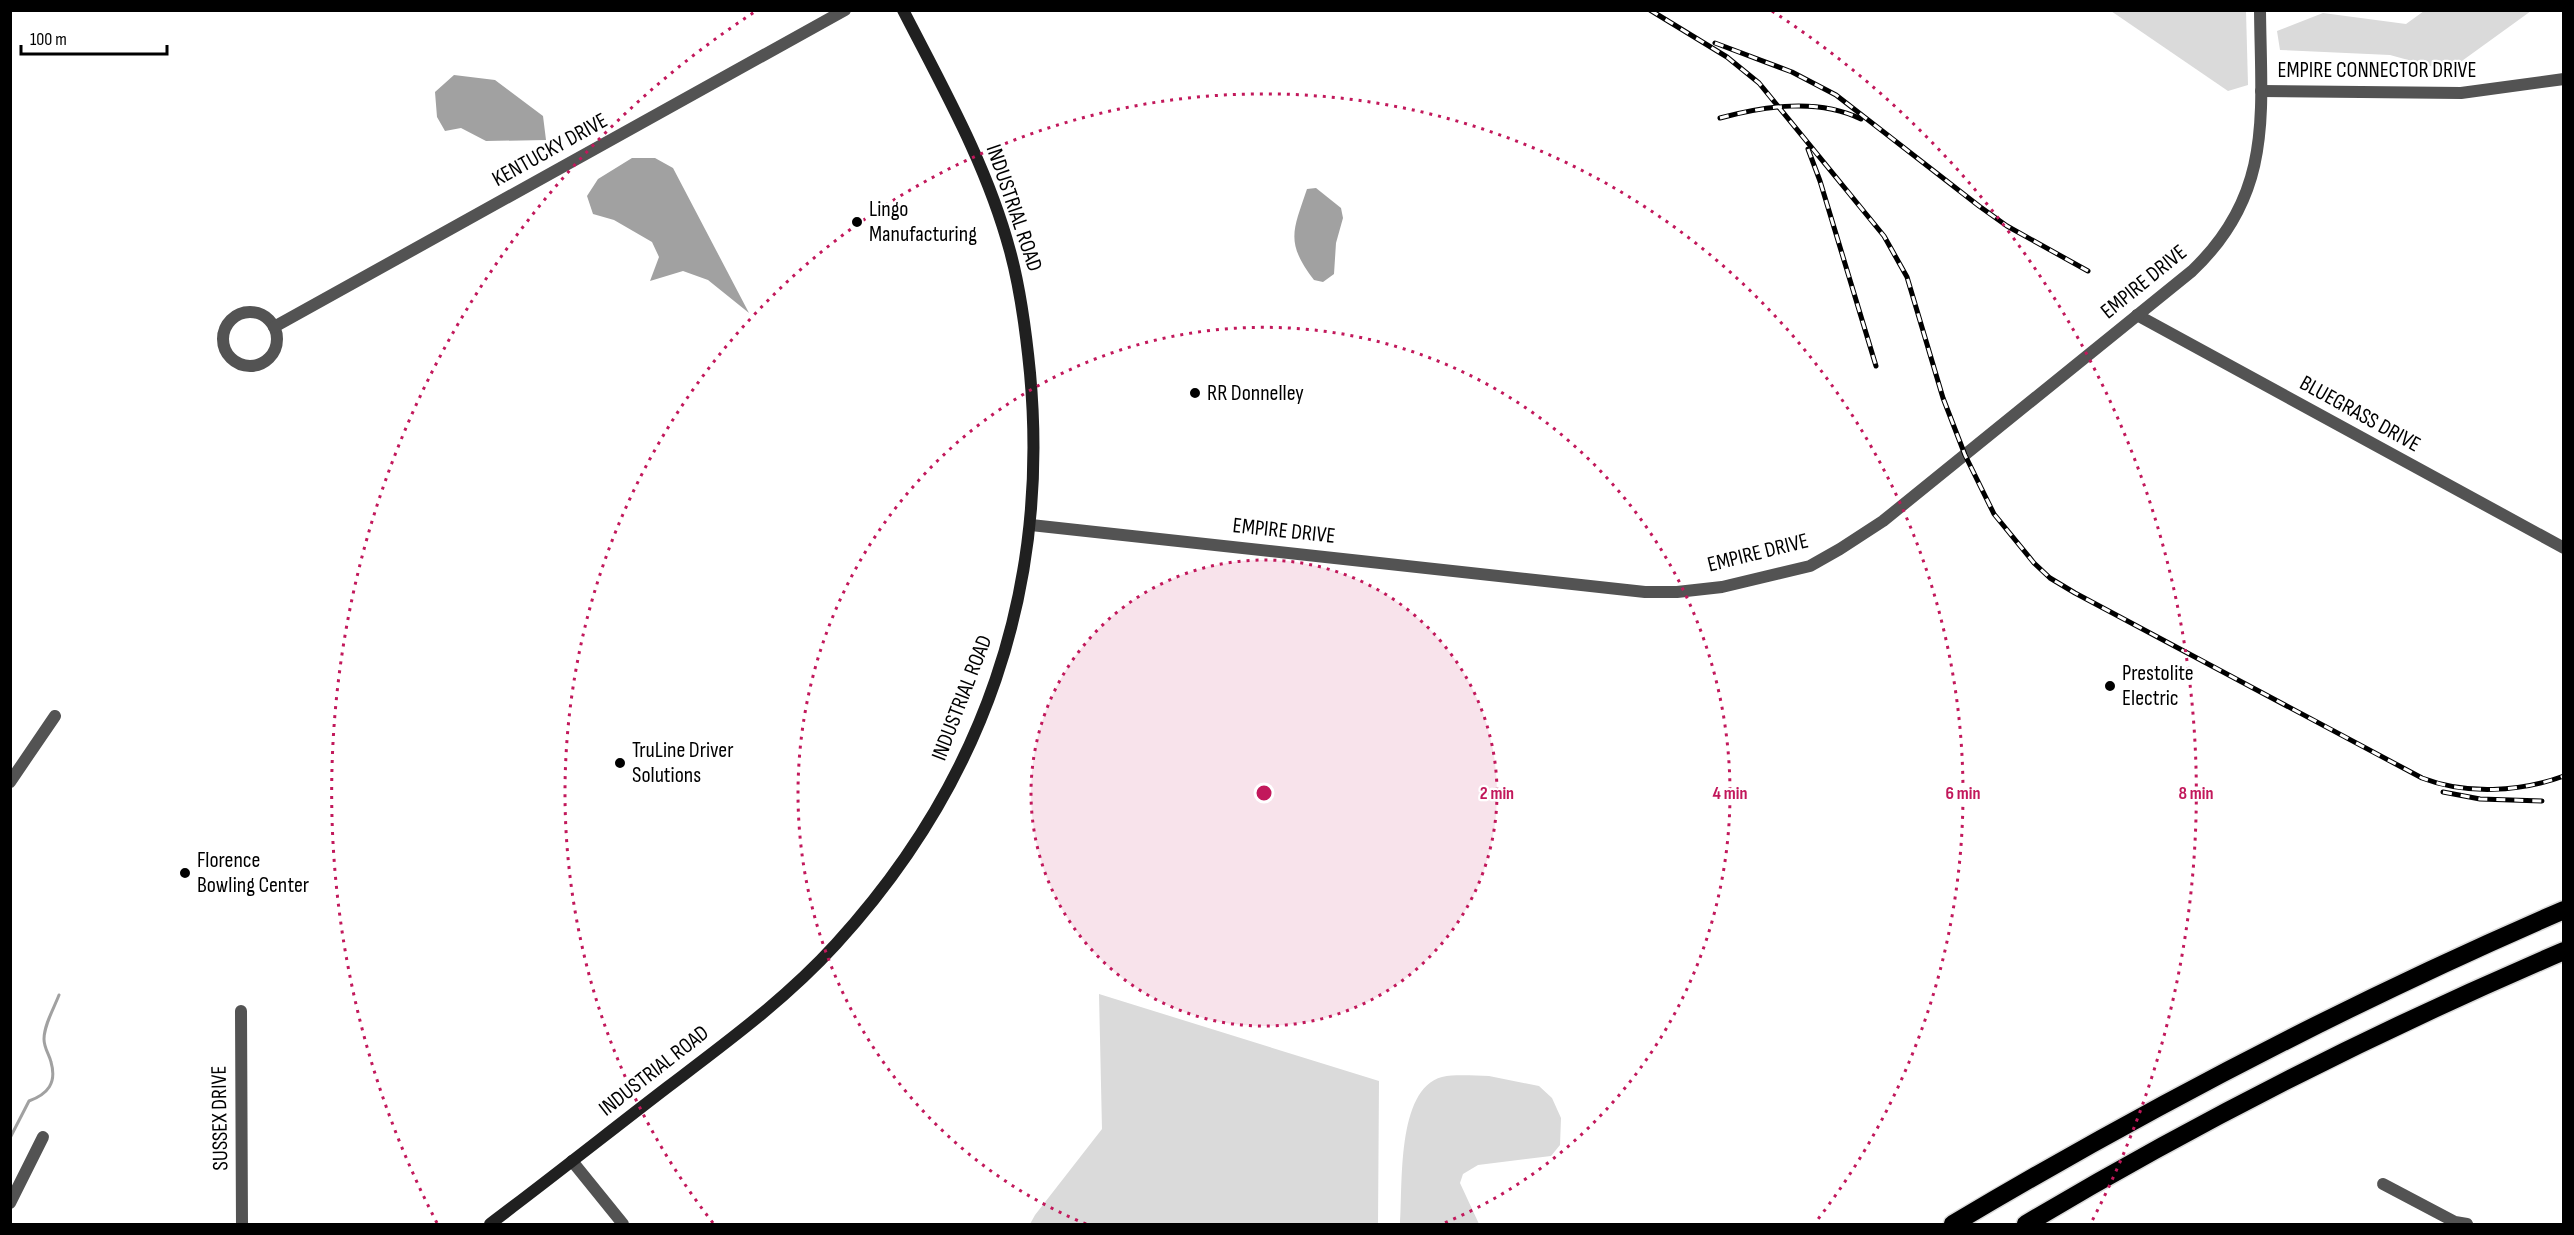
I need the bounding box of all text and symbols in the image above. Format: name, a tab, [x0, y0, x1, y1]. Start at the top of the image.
scale bar	[21, 18, 166, 56]
text: 100 m	[30, 29, 67, 50]
street label: EMPIRE CONNECTOR DRIVE	[2277, 57, 2477, 84]
street label: KENTUCKY DRIVE	[488, 107, 612, 193]
street label: INDUSTRIAL ROAD	[980, 141, 1048, 275]
place label: Lingo Manufacturing	[869, 196, 977, 248]
marker: Lingo Manufacturing	[850, 215, 864, 229]
street label: EMPIRE DRIVE	[2095, 239, 2193, 325]
street label: BLUEGRASS DRIVE	[2295, 370, 2425, 458]
place label: RR Donnelley	[1207, 380, 1304, 407]
marker: RR Donnelley	[1188, 386, 1202, 400]
street label: EMPIRE DRIVE	[1231, 512, 1337, 550]
street label: EMPIRE DRIVE	[1705, 527, 1811, 579]
street label: INDUSTRIAL ROAD	[926, 631, 998, 765]
place label: Prestolite Electric	[2122, 660, 2194, 712]
marker: Prestolite Electric	[2103, 679, 2117, 693]
place label: TruLine Driver Solutions	[632, 737, 734, 789]
marker: TruLine Driver Solutions	[613, 756, 627, 770]
centre of rings	[1254, 783, 1274, 803]
text: 2 min	[1480, 783, 1514, 804]
text: 4 min	[1713, 783, 1747, 804]
text: 6 min	[1946, 783, 1980, 804]
text: 8 min	[2179, 783, 2213, 804]
place label: Florence Bowling Center	[197, 847, 309, 899]
marker: Florence Bowling Center	[178, 866, 192, 880]
street label: INDUSTRIAL ROAD	[594, 1020, 714, 1122]
street label: SUSSEX DRIVE	[206, 1065, 234, 1171]

